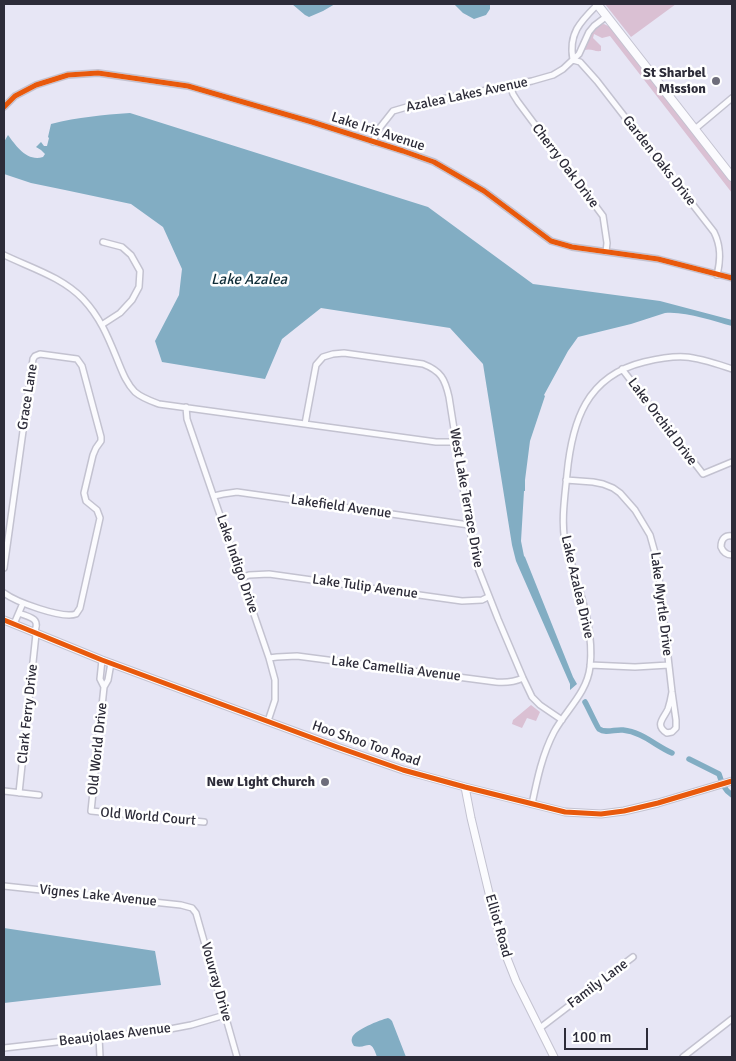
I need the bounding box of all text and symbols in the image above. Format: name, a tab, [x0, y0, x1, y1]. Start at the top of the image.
place label: St Sharbel Mission	[643, 65, 706, 98]
street label: Azalea Lakes Avenue	[405, 74, 529, 116]
marker: St Sharbel Mission	[710, 75, 722, 87]
street label: Lake Iris Avenue	[329, 109, 427, 155]
street label: Garden Oaks Drive	[619, 113, 699, 209]
street label: Cherry Oak Drive	[528, 121, 602, 211]
water label: Lake Azalea	[211, 271, 287, 289]
street label: Grace Lane	[14, 363, 42, 431]
street label: Lake Orchid Drive	[624, 375, 700, 469]
street label: West Lake Terrace Drive	[445, 427, 487, 569]
street label: Lakefield Avenue	[290, 492, 392, 522]
street label: Lake Indigo Drive	[212, 513, 262, 615]
street label: Lake Azalea Drive	[557, 534, 597, 640]
street label: Lake Myrtle Drive	[646, 551, 676, 657]
street label: Lake Tulip Avenue	[311, 571, 419, 603]
street label: Lake Camellia Avenue	[330, 653, 462, 685]
street label: Clark Ferry Drive	[14, 663, 42, 765]
street label: Old World Drive	[85, 702, 111, 796]
street label: Hoo Shoo Too Road	[310, 718, 422, 770]
place label: New Light Church	[207, 774, 315, 790]
marker: New Light Church	[319, 776, 331, 788]
street label: Old World Court	[100, 804, 196, 830]
street label: Vignes Lake Avenue	[38, 881, 158, 911]
street label: Elliot Road	[481, 893, 515, 959]
street label: Vouvray Drive	[197, 940, 235, 1024]
street label: Family Lane	[564, 956, 632, 1012]
scale bar	[566, 1018, 650, 1050]
street label: Beaujolaes Avenue	[58, 1020, 172, 1050]
text: 100 m	[572, 1028, 612, 1046]

